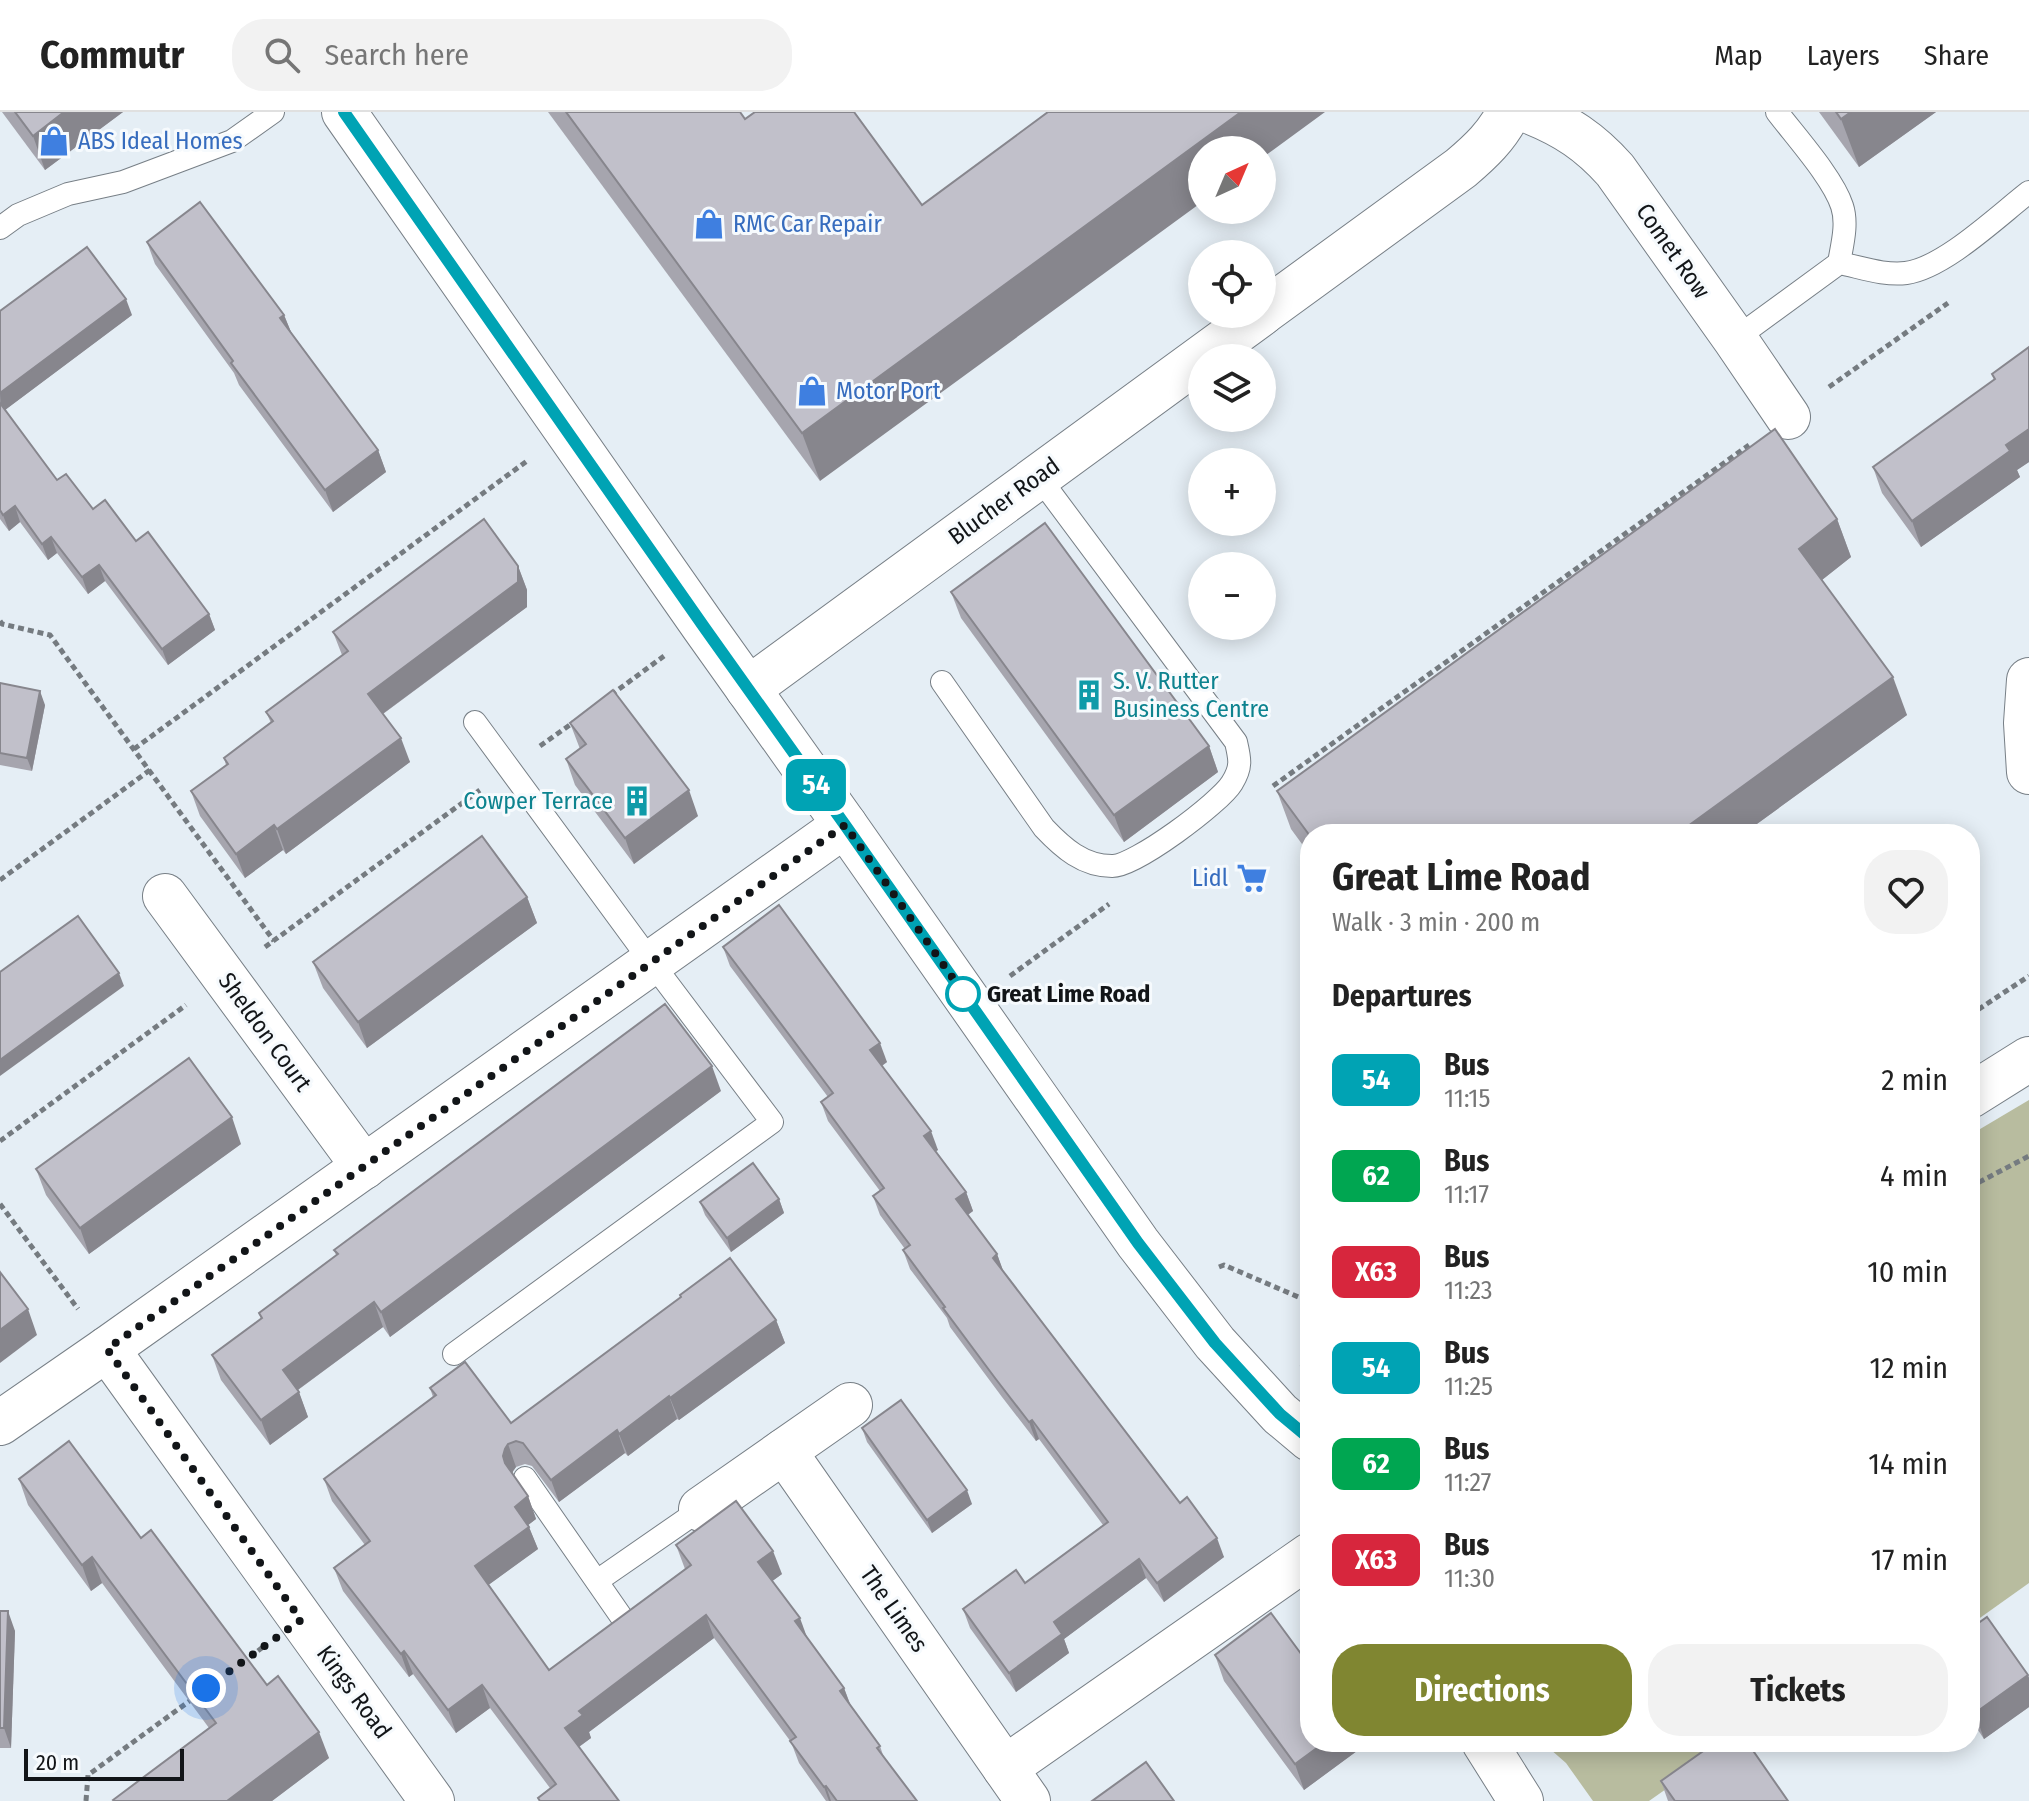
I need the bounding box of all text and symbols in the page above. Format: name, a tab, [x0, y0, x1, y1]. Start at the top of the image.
search box	[232, 19, 792, 91]
text: Commutr	[40, 32, 184, 78]
icon: search	[260, 33, 304, 77]
text: Search here	[324, 37, 469, 73]
text: Map	[1714, 39, 1763, 72]
text: Layers	[1807, 39, 1880, 72]
text: Share	[1924, 39, 1989, 72]
shop icon: ABS Ideal Homes	[37, 124, 71, 158]
place label: ABS Ideal Homes	[78, 127, 243, 155]
north arrow	[1188, 136, 1276, 224]
map controls	[1188, 136, 1276, 640]
street label: Comet Row	[1630, 198, 1716, 304]
shop icon: RMC Car Repair	[692, 207, 726, 241]
place label: RMC Car Repair	[733, 210, 882, 238]
button: locate	[1188, 240, 1276, 328]
button: layers	[1188, 344, 1276, 432]
shop icon: Motor Port	[795, 374, 829, 408]
place label: Motor Port	[836, 377, 941, 405]
button: +	[1188, 448, 1276, 536]
street label: Blucher Road	[943, 451, 1065, 551]
button: −	[1188, 552, 1276, 640]
place label: S. V. Rutter Business Centre	[1113, 667, 1269, 723]
building icon: S. V. Rutter Business Centre	[1072, 678, 1106, 712]
line badge: 54	[780, 759, 852, 811]
text: 54	[802, 768, 830, 801]
building icon: Cowper Terrace	[620, 784, 654, 818]
place label: Cowper Terrace	[463, 787, 613, 815]
button: heart	[1864, 850, 1948, 934]
text: Great Lime Road	[1332, 854, 1590, 900]
supermarket icon: Lidl	[1235, 861, 1269, 895]
place label: Lidl	[1192, 864, 1228, 892]
text: Walk · 3 min · 200 m	[1332, 907, 1540, 938]
street label: Sheldon Court	[213, 967, 317, 1097]
marker: Great Lime Road	[946, 977, 980, 1011]
text: Departures	[1332, 978, 1472, 1014]
place label: Great Lime Road	[987, 980, 1150, 1008]
text: Bus	[1444, 1047, 1489, 1083]
text: 2 min	[1881, 1062, 1948, 1098]
text: 54	[1362, 1063, 1390, 1096]
text: 11:15	[1444, 1083, 1490, 1114]
text: Bus	[1444, 1143, 1489, 1179]
text: 4 min	[1880, 1158, 1948, 1194]
text: 62	[1362, 1159, 1390, 1192]
text: 11:17	[1444, 1179, 1489, 1210]
text: Bus	[1444, 1239, 1489, 1275]
text: 10 min	[1867, 1254, 1948, 1290]
text: X63	[1355, 1255, 1397, 1288]
text: 11:23	[1444, 1275, 1493, 1306]
text: Bus	[1444, 1335, 1489, 1371]
text: 12 min	[1870, 1350, 1948, 1386]
text: 54	[1362, 1351, 1390, 1384]
text: 11:25	[1444, 1371, 1493, 1402]
text: Bus	[1444, 1431, 1489, 1467]
text: 14 min	[1868, 1446, 1948, 1482]
text: 62	[1362, 1447, 1390, 1480]
text: 11:27	[1444, 1467, 1491, 1498]
text: Bus	[1444, 1527, 1489, 1563]
text: 17 min	[1871, 1542, 1948, 1578]
text: X63	[1355, 1543, 1397, 1576]
street label: The Limes	[854, 1561, 934, 1657]
text: 11:30	[1444, 1563, 1495, 1594]
street label: Kings Road	[311, 1640, 397, 1744]
button: Directions	[1332, 1644, 1632, 1736]
button: Tickets	[1648, 1644, 1948, 1736]
your location	[186, 1668, 226, 1708]
scale bar	[24, 1745, 184, 1781]
text: 20 m	[36, 1749, 79, 1776]

